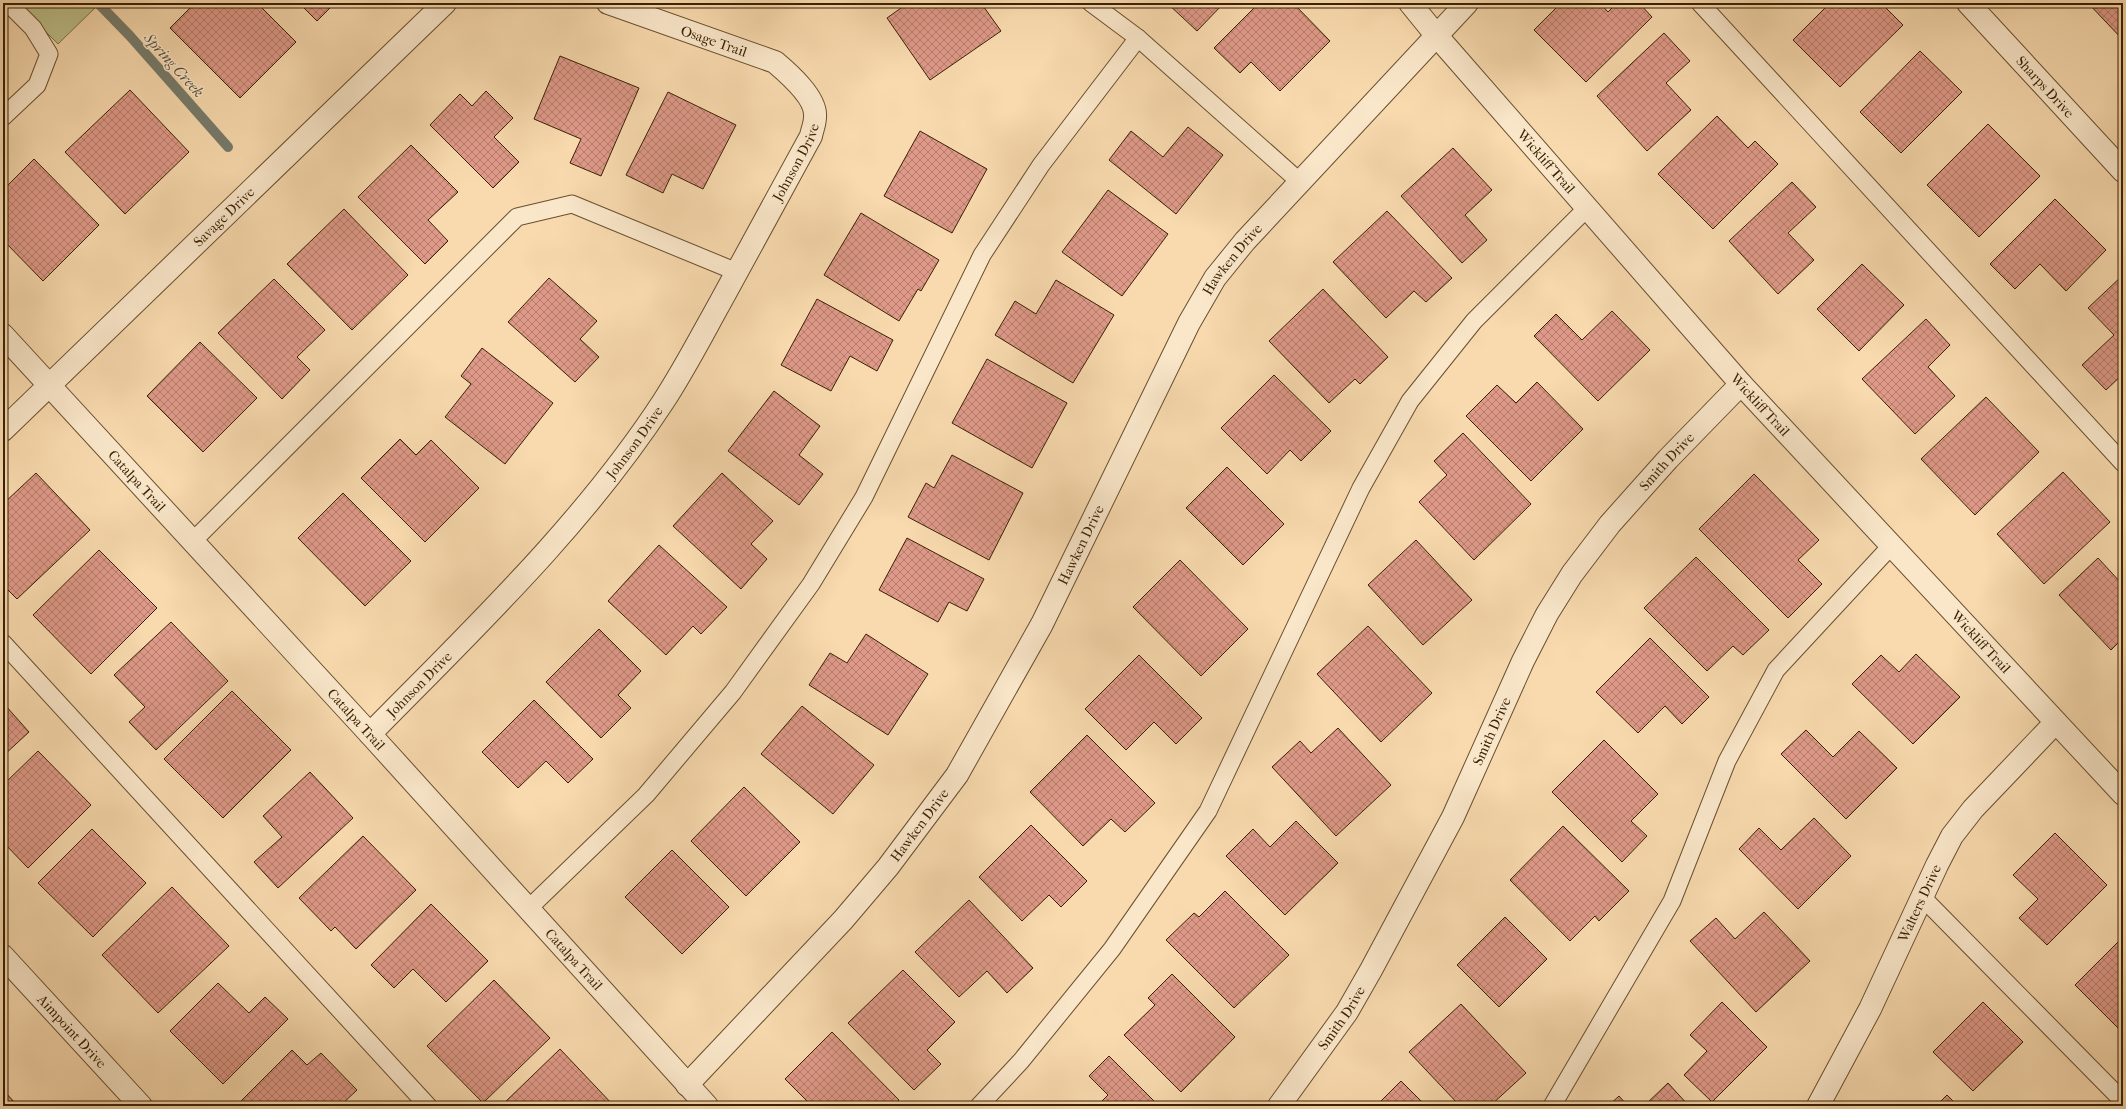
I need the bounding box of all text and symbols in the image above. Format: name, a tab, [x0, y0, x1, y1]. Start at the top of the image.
street label: Osage Trail	[678, 22, 749, 61]
water label: Spring Creek	[140, 28, 208, 101]
street label: Sharps Drive	[2012, 53, 2078, 122]
street label: Johnson Drive	[769, 121, 823, 205]
street label: Wickliff Trail	[1513, 125, 1579, 197]
street label: Savage Drive	[190, 184, 258, 250]
street label: Hawken Drive	[1199, 220, 1266, 298]
street label: Wickliff Trail	[1726, 369, 1793, 440]
street label: Johnson Drive	[602, 403, 667, 483]
street label: Smith Drive	[1636, 429, 1698, 494]
street label: Catalpa Trail	[104, 447, 169, 515]
street label: Hawken Drive	[1054, 502, 1108, 588]
street label: Wickliff Trail	[1947, 607, 2014, 677]
street label: Johnson Drive	[383, 648, 456, 722]
street label: Catalpa Trail	[324, 685, 388, 754]
street label: Smith Drive	[1469, 695, 1515, 768]
street label: Hawken Drive	[887, 785, 953, 865]
street label: Walters Drive	[1894, 862, 1945, 945]
street label: Catalpa Trail	[541, 925, 606, 994]
street label: Smith Drive	[1314, 983, 1369, 1053]
street label: Aimpoint Drive	[33, 990, 110, 1072]

